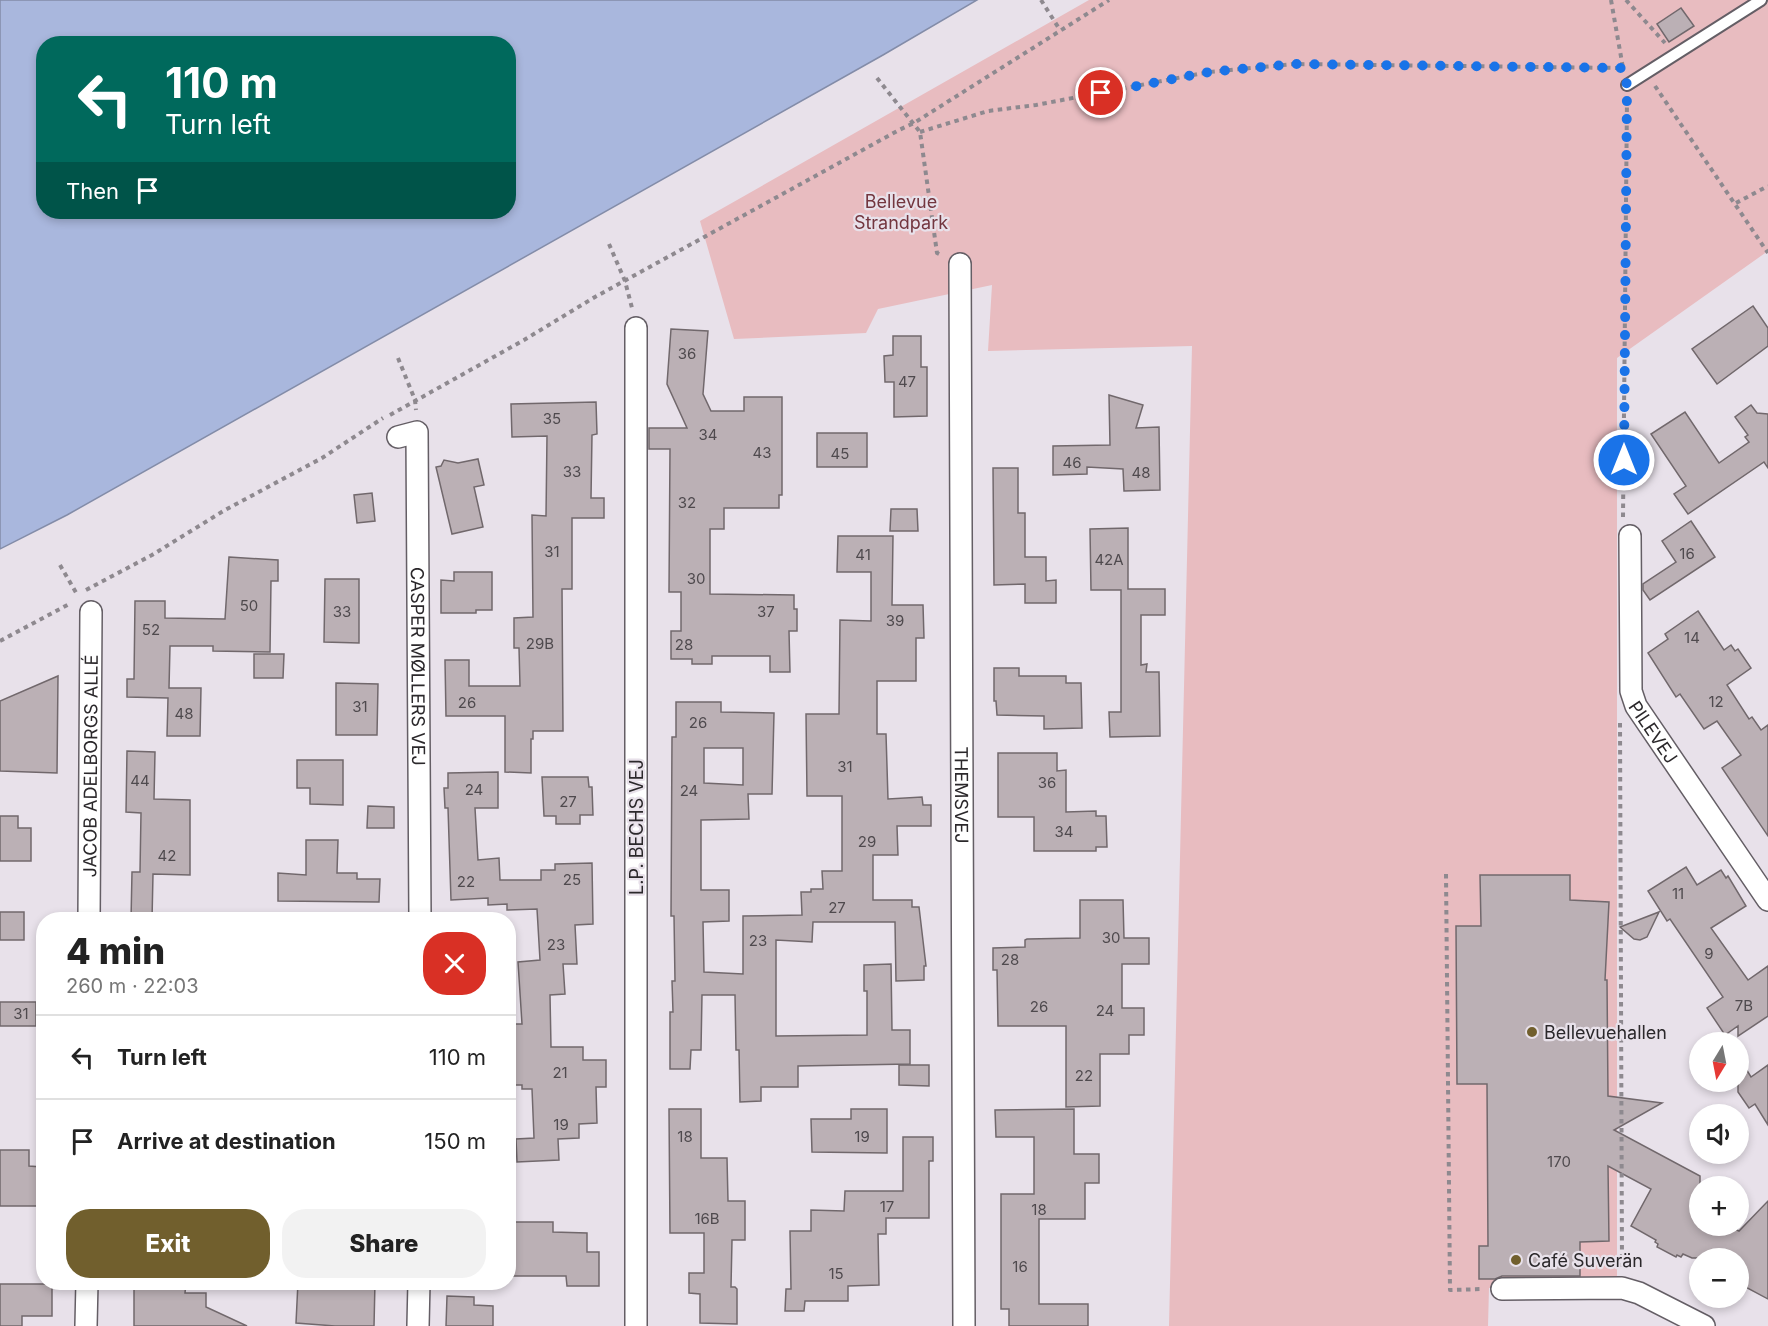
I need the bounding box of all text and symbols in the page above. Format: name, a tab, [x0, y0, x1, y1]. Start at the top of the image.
text: 110 m	[165, 57, 278, 108]
icon: left	[66, 60, 144, 138]
pin	[1075, 67, 1126, 118]
icon: arrive	[1084, 76, 1117, 109]
text: Turn left	[165, 108, 271, 141]
icon: arrive	[131, 174, 164, 207]
text: Then	[66, 178, 119, 204]
park label: Bellevue Strandpark	[854, 191, 948, 233]
house number: 36	[678, 344, 696, 363]
house number: 47	[898, 372, 916, 391]
house number: 35	[543, 409, 561, 428]
house number: 34	[699, 425, 717, 444]
position arrow	[1592, 428, 1656, 492]
house number: 43	[753, 443, 771, 462]
house number: 45	[831, 444, 849, 463]
house number: 46	[1063, 453, 1082, 472]
house number: 33	[563, 462, 581, 481]
house number: 48	[1132, 463, 1150, 482]
house number: 32	[678, 493, 696, 512]
house number: 31	[544, 542, 560, 561]
house number: 16	[1679, 544, 1695, 563]
house number: 41	[855, 545, 871, 564]
house number: 42A	[1094, 550, 1124, 569]
street label: CASPER MØLLERS VEJ	[407, 567, 430, 766]
house number: 30	[687, 569, 705, 588]
house number: 50	[240, 596, 258, 615]
house number: 33	[333, 602, 351, 621]
house number: 37	[757, 602, 775, 621]
house number: 39	[886, 611, 904, 630]
house number: 52	[142, 620, 160, 639]
house number: 14	[1684, 628, 1700, 647]
house number: 29B	[526, 634, 554, 653]
house number: 28	[675, 635, 693, 654]
street label: JACOB ADELBORGS ALLÉ	[79, 655, 101, 877]
house number: 12	[1708, 692, 1724, 711]
house number: 26	[458, 693, 476, 712]
house number: 31	[352, 697, 368, 716]
street label: PILEVEJ	[1625, 697, 1682, 767]
house number: 48	[175, 704, 193, 723]
house number: 26	[689, 713, 707, 732]
street label: THEMSVEJ	[951, 746, 973, 844]
house number: 31	[837, 757, 853, 776]
street label: L.P. BECHS VEJ	[626, 759, 647, 895]
house number: 44	[130, 771, 150, 790]
house number: 36	[1038, 773, 1056, 792]
house number: 24	[465, 780, 483, 799]
house number: 24	[680, 781, 698, 800]
house number: 27	[559, 792, 577, 811]
house number: 34	[1055, 822, 1073, 841]
house number: 29	[858, 832, 876, 851]
house number: 42	[158, 846, 176, 865]
house number: 25	[563, 870, 581, 889]
house number: 22	[457, 872, 475, 891]
house number: 11	[1672, 884, 1684, 903]
house number: 27	[828, 898, 846, 917]
house number: 30	[1102, 928, 1120, 947]
text: 4 min	[66, 929, 165, 973]
house number: 23	[749, 931, 767, 950]
button: close	[423, 932, 486, 995]
house number: 23	[547, 935, 565, 954]
house number: 9	[1704, 944, 1714, 963]
house number: 28	[1001, 950, 1019, 969]
text: 260 m · 22:03	[66, 974, 199, 998]
house number: 7B	[1735, 996, 1753, 1015]
house number: 26	[1030, 997, 1048, 1016]
house number: 24	[1096, 1001, 1114, 1020]
house number: 31	[13, 1004, 29, 1023]
place label: Bellevuehallen	[1544, 1022, 1667, 1043]
marker: Bellevuehallen	[1525, 1025, 1539, 1039]
north arrow	[1689, 1032, 1749, 1092]
map controls	[1689, 1032, 1749, 1308]
icon: left	[66, 1041, 99, 1074]
text: Turn left	[117, 1044, 207, 1070]
text: 110 m	[429, 1044, 486, 1070]
house number: 21	[552, 1063, 568, 1082]
house number: 22	[1075, 1066, 1093, 1085]
button: sound	[1689, 1104, 1749, 1164]
house number: 19	[553, 1115, 569, 1134]
icon: arrive	[66, 1125, 99, 1158]
house number: 18	[677, 1127, 693, 1146]
house number: 19	[854, 1127, 870, 1146]
text: Arrive at destination	[117, 1128, 336, 1154]
text: 150 m	[424, 1128, 486, 1154]
house number: 170	[1547, 1152, 1571, 1171]
button: +	[1689, 1176, 1749, 1236]
house number: 17	[880, 1197, 894, 1216]
house number: 18	[1031, 1200, 1047, 1219]
button: Exit	[66, 1209, 270, 1278]
button: Share	[282, 1209, 486, 1278]
house number: 16B	[694, 1209, 720, 1228]
button: −	[1689, 1248, 1749, 1308]
place label: Café Suverän	[1528, 1250, 1643, 1271]
marker: Café Suverän	[1509, 1253, 1523, 1267]
house number: 16	[1012, 1257, 1028, 1276]
house number: 15	[828, 1264, 844, 1283]

